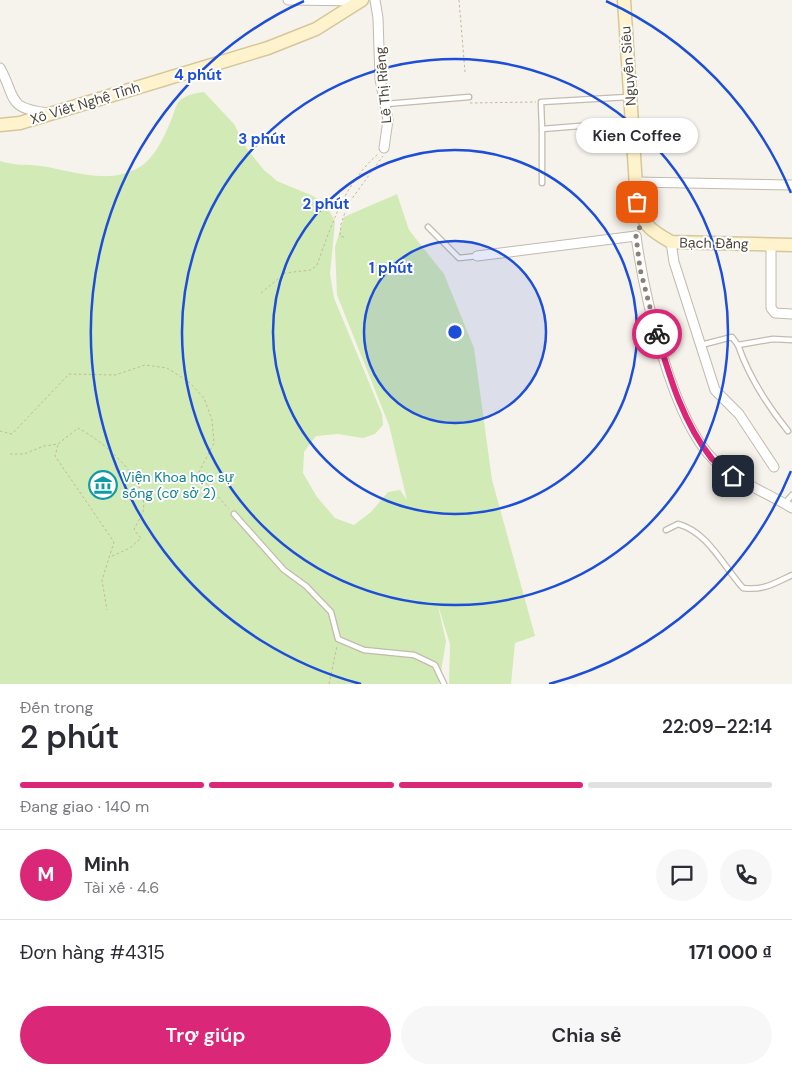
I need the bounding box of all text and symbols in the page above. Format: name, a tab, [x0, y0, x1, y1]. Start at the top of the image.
street label: Nguyễn Siêu	[616, 26, 640, 106]
street label: Lê Thị Riêng	[371, 46, 395, 124]
text: 4 phút	[174, 65, 222, 85]
street label: Xô Viết Nghệ Tỉnh	[28, 78, 142, 128]
callout: Kien Coffee	[576, 117, 698, 152]
text: Kien Coffee	[593, 125, 682, 146]
text: 3 phút	[238, 129, 286, 149]
pin	[616, 181, 658, 223]
icon: bag	[623, 188, 651, 216]
text: 2 phút	[302, 194, 350, 214]
street label: Bạch Đằng	[679, 233, 749, 253]
text: 1 phút	[369, 258, 413, 278]
courier	[632, 309, 682, 359]
icon: bike	[643, 320, 671, 348]
centre of rings	[446, 323, 464, 341]
pin	[712, 455, 754, 497]
icon: home	[719, 462, 747, 490]
place label: Viện Khoa học sự sống (cơ sở 2)	[122, 468, 234, 502]
museum icon: Viện Khoa học sự sống (cơ sở 2)	[88, 470, 118, 500]
text: Đến trong	[20, 697, 93, 718]
text: 22:09–22:14	[662, 714, 772, 739]
text: 2 phút	[20, 716, 119, 758]
text: Đang giao · 140 m	[20, 796, 149, 817]
button: chat	[656, 849, 708, 901]
button: phone	[720, 849, 772, 901]
text: Minh	[84, 852, 130, 877]
text: M	[38, 862, 54, 887]
text: Tài xế · 4.6	[84, 877, 159, 898]
text: Đơn hàng #4315	[20, 940, 165, 965]
text: 171 000 ₫	[689, 940, 772, 965]
button: Trợ giúp	[20, 1006, 391, 1064]
button: Chia sẻ	[401, 1006, 772, 1064]

